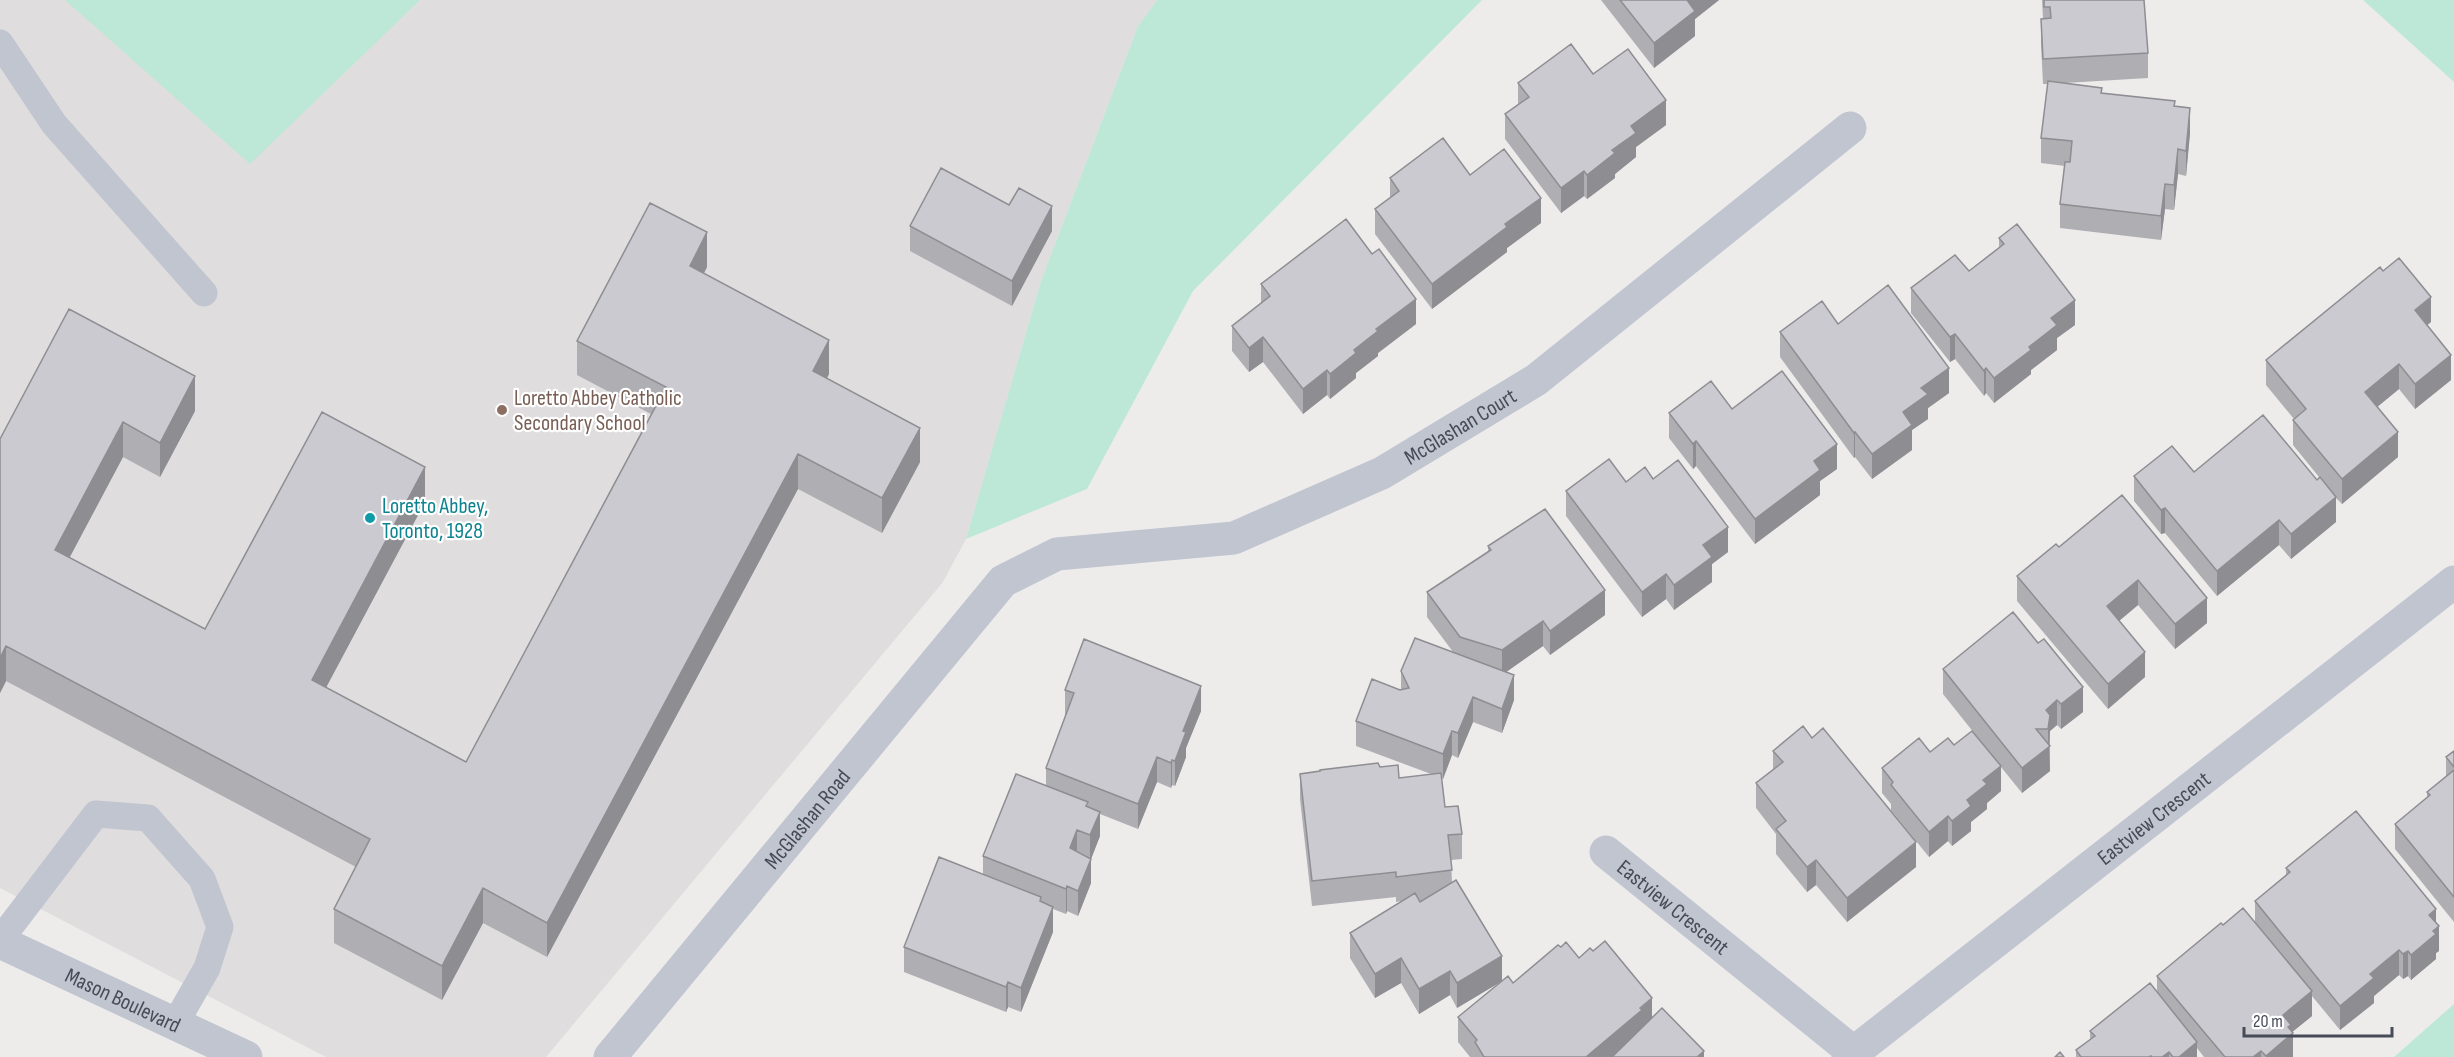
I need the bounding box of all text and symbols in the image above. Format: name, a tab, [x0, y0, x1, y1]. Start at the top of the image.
street label: McGlashan Court	[1400, 383, 1522, 471]
place label: Loretto Abbey Catholic Secondary School	[514, 385, 682, 437]
marker: Loretto Abbey Catholic Secondary School	[495, 403, 509, 417]
place label: Loretto Abbey, Toronto, 1928	[382, 493, 488, 545]
marker: Loretto Abbey, Toronto, 1928	[363, 511, 377, 525]
street label: McGlashan Road	[759, 764, 857, 875]
street label: Eastview Crescent	[2092, 766, 2216, 871]
street label: Eastview Crescent	[1611, 855, 1734, 961]
street label: Mason Boulevard	[61, 962, 185, 1040]
scale bar	[2244, 1000, 2392, 1038]
text: 20 m	[2253, 1011, 2283, 1032]

